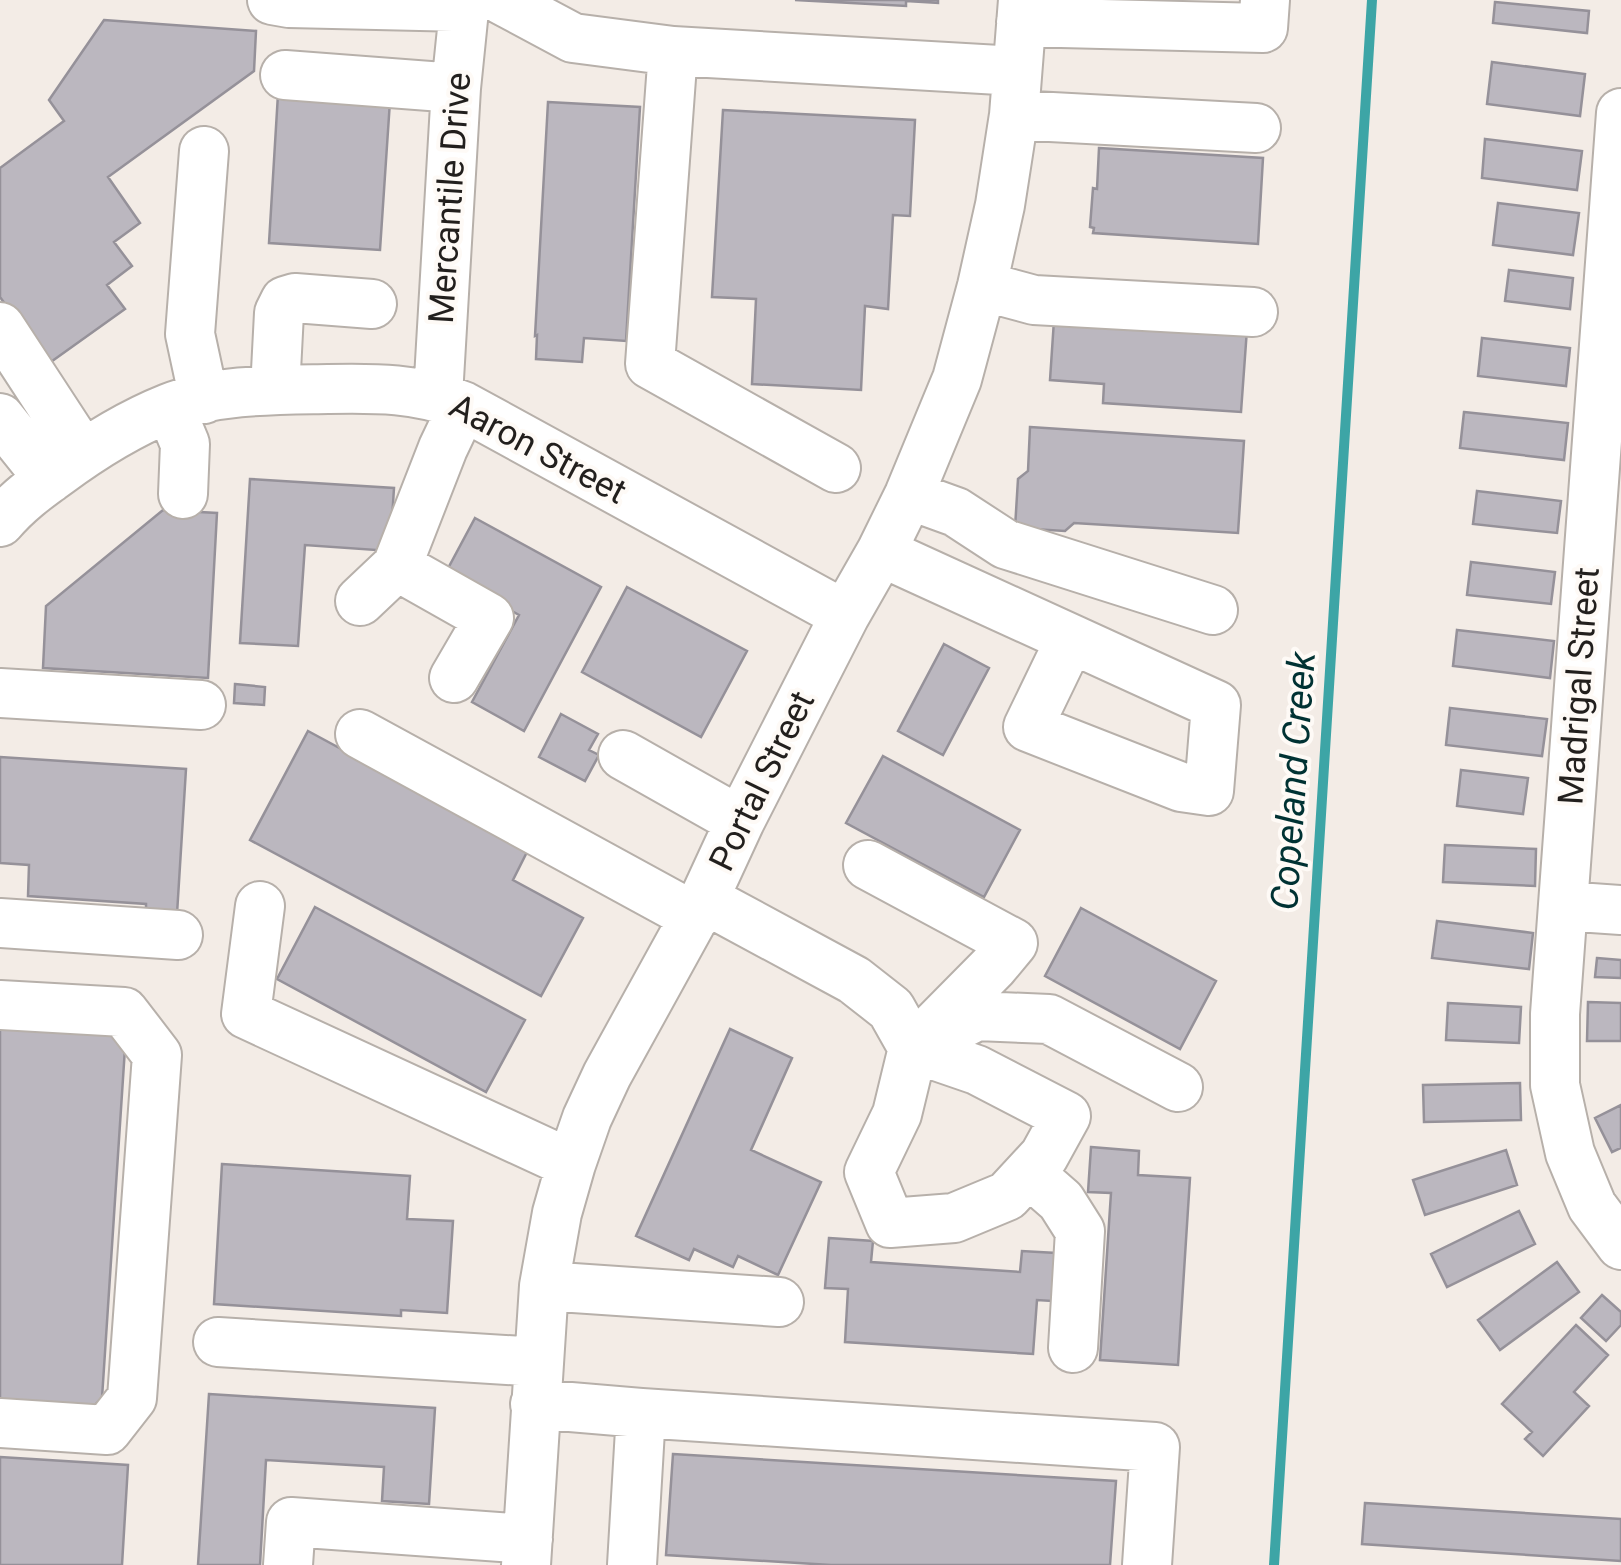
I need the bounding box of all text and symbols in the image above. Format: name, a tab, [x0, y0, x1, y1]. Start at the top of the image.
street label: Mercantile Drive	[421, 71, 479, 325]
street label: Aaron Street	[443, 385, 633, 513]
street label: Madrigal Street	[1550, 566, 1608, 806]
water label: Copeland Creek	[1262, 649, 1324, 912]
street label: Portal Street	[701, 685, 823, 877]

